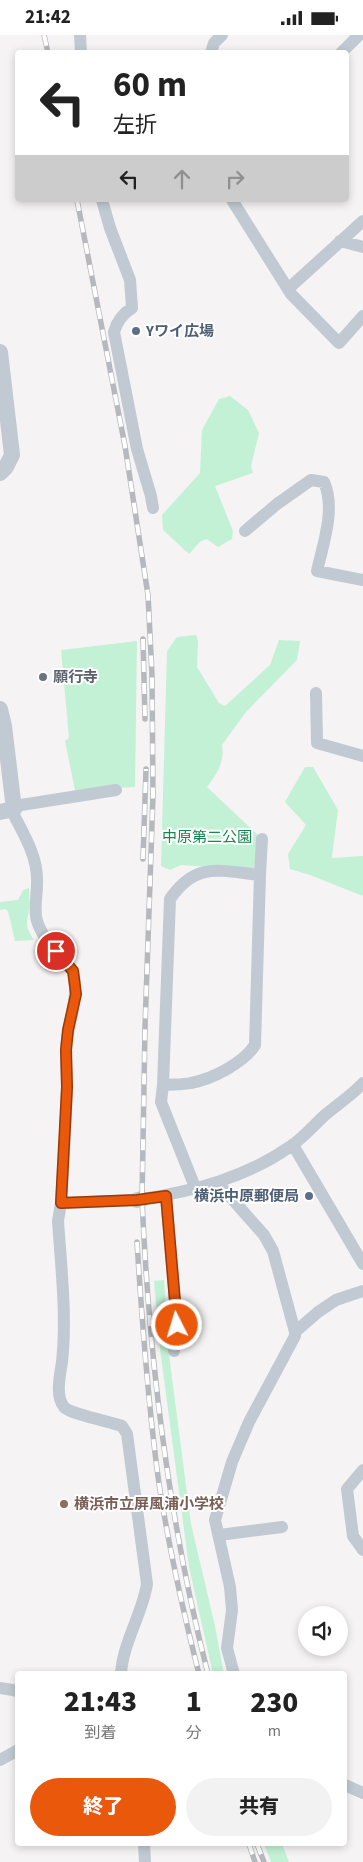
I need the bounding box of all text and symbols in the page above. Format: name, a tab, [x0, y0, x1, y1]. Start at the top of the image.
text: 21:42	[25, 4, 71, 31]
text: 60 m	[113, 60, 187, 110]
icon: left	[30, 70, 95, 135]
text: 左折	[113, 109, 157, 141]
icon: left	[115, 165, 143, 193]
icon: ahead	[168, 165, 196, 193]
icon: right	[221, 165, 249, 193]
place label: Yワイ広場	[145, 321, 214, 342]
marker: Yワイ広場	[130, 325, 142, 337]
place label: 願行寺	[53, 667, 98, 688]
marker: 願行寺	[37, 671, 49, 683]
park label: 中原第二公園	[162, 827, 252, 848]
pin	[35, 930, 77, 972]
icon: arrive	[42, 937, 70, 965]
place label: 横浜中原郵便局	[194, 1186, 299, 1207]
marker: 横浜中原郵便局	[303, 1190, 315, 1202]
position arrow	[150, 1298, 202, 1350]
place label: 横浜市立屏風浦小学校	[74, 1494, 224, 1515]
marker: 横浜市立屏風浦小学校	[58, 1498, 70, 1510]
map controls	[298, 1606, 348, 1656]
button: sound	[298, 1606, 348, 1656]
text: 21:43	[64, 1680, 137, 1723]
text: 1	[186, 1680, 202, 1723]
text: 230	[250, 1681, 298, 1724]
text: m	[268, 1720, 281, 1742]
text: 到着	[84, 1722, 116, 1744]
text: 分	[186, 1722, 202, 1744]
button: 終了	[30, 1778, 176, 1836]
button: 共有	[186, 1778, 332, 1836]

